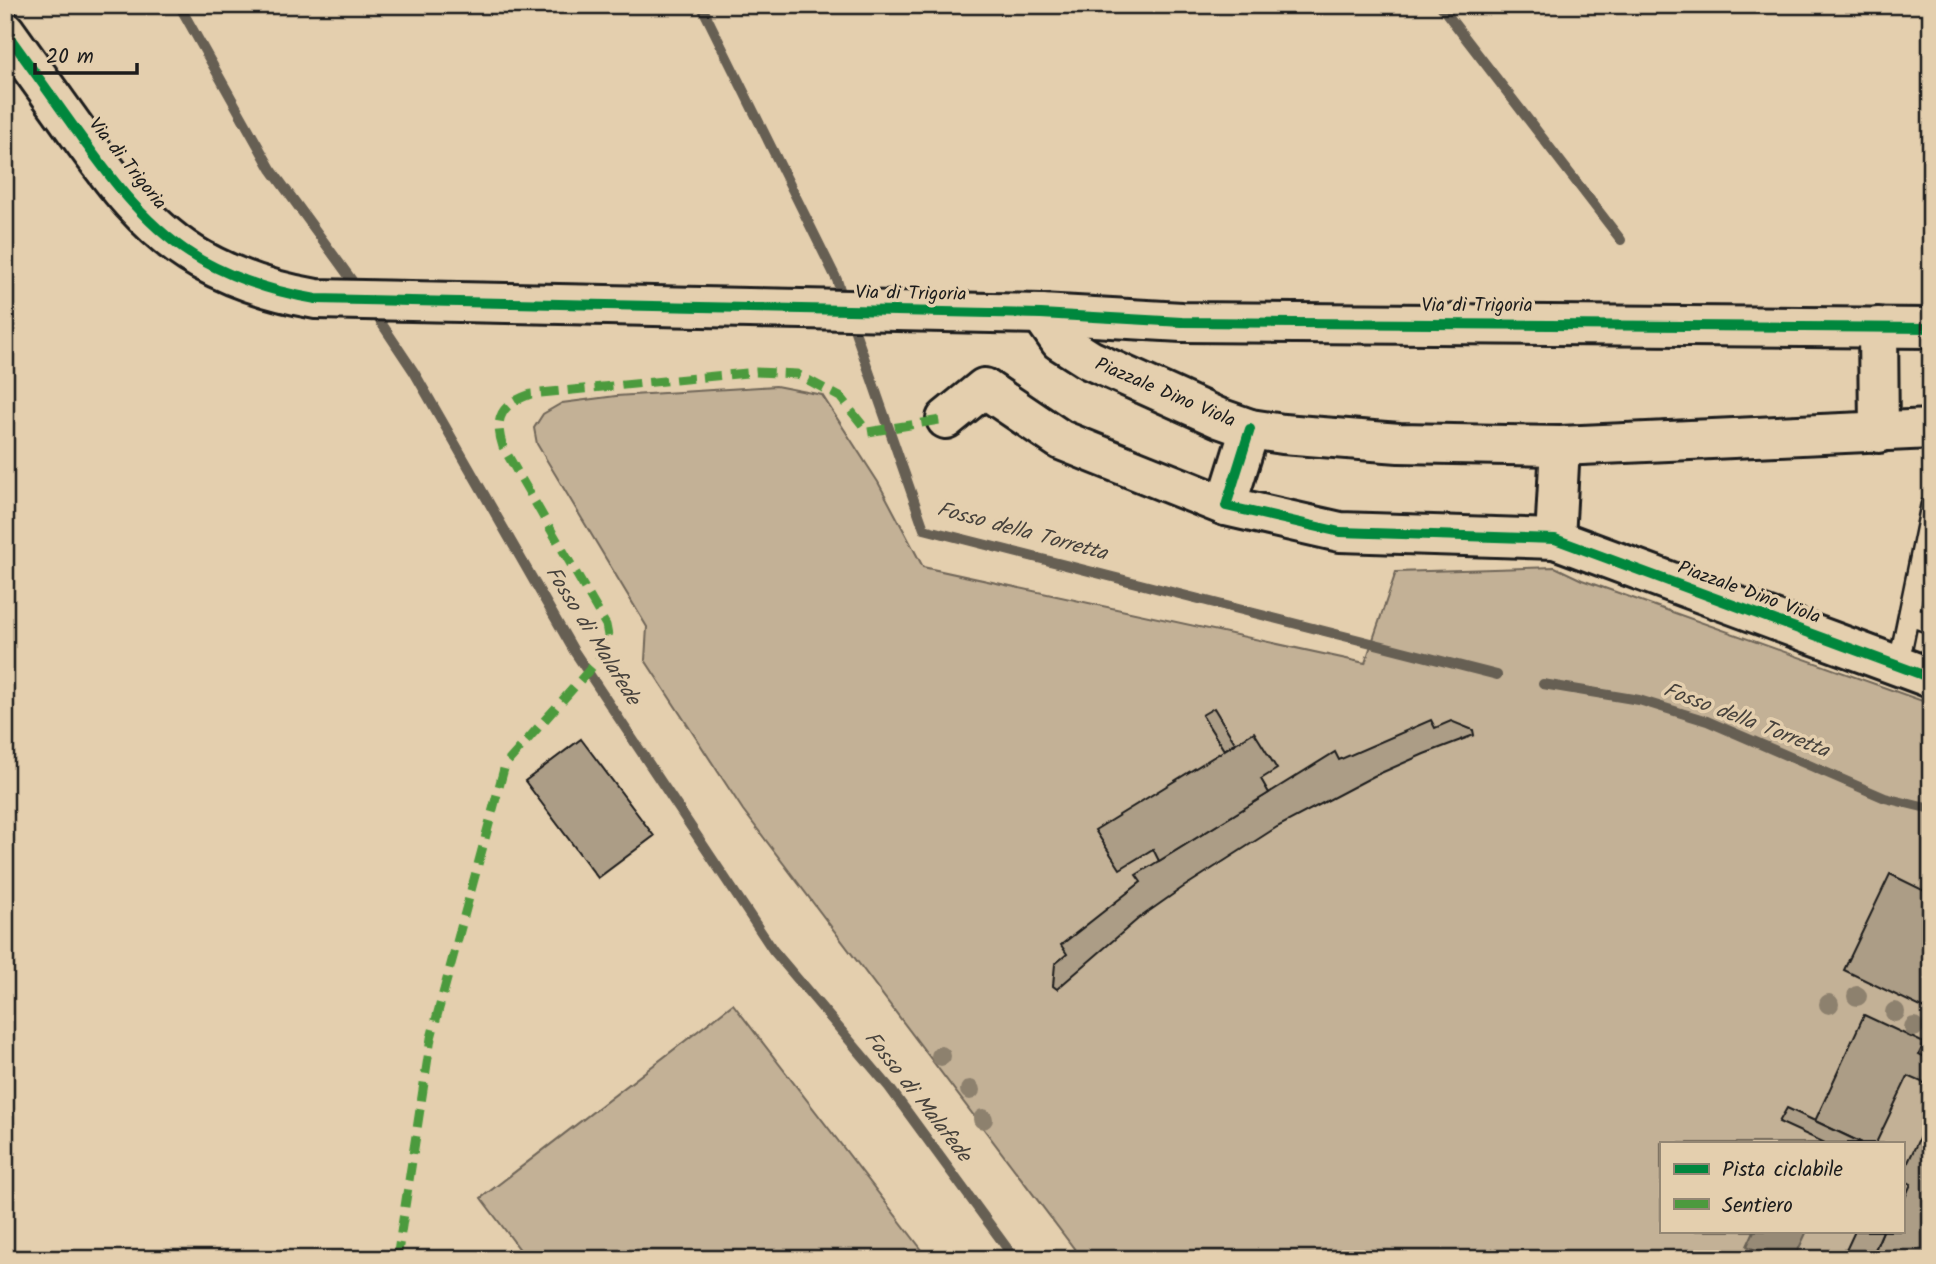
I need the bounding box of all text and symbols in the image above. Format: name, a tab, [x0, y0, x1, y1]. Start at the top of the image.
scale bar	[35, 32, 136, 76]
text: 20 m	[46, 41, 94, 74]
street label: Via di Trigoria	[80, 111, 174, 217]
street label: Via di Trigoria	[855, 278, 967, 310]
street label: Via di Trigoria	[1421, 291, 1533, 321]
street label: Piazzale Dino Viola	[1090, 350, 1240, 436]
water label: Fosso della Torretta	[933, 493, 1112, 571]
street label: Piazzale Dino Viola	[1673, 553, 1825, 633]
water label: Fosso di Malafede	[536, 560, 649, 714]
water label: Fosso della Torretta	[1658, 674, 1835, 768]
water label: Fosso di Malafede	[855, 1024, 980, 1172]
legend	[1660, 1142, 1904, 1232]
text: Pista ciclabile	[1722, 1154, 1844, 1187]
text: Sentiero	[1722, 1190, 1793, 1223]

